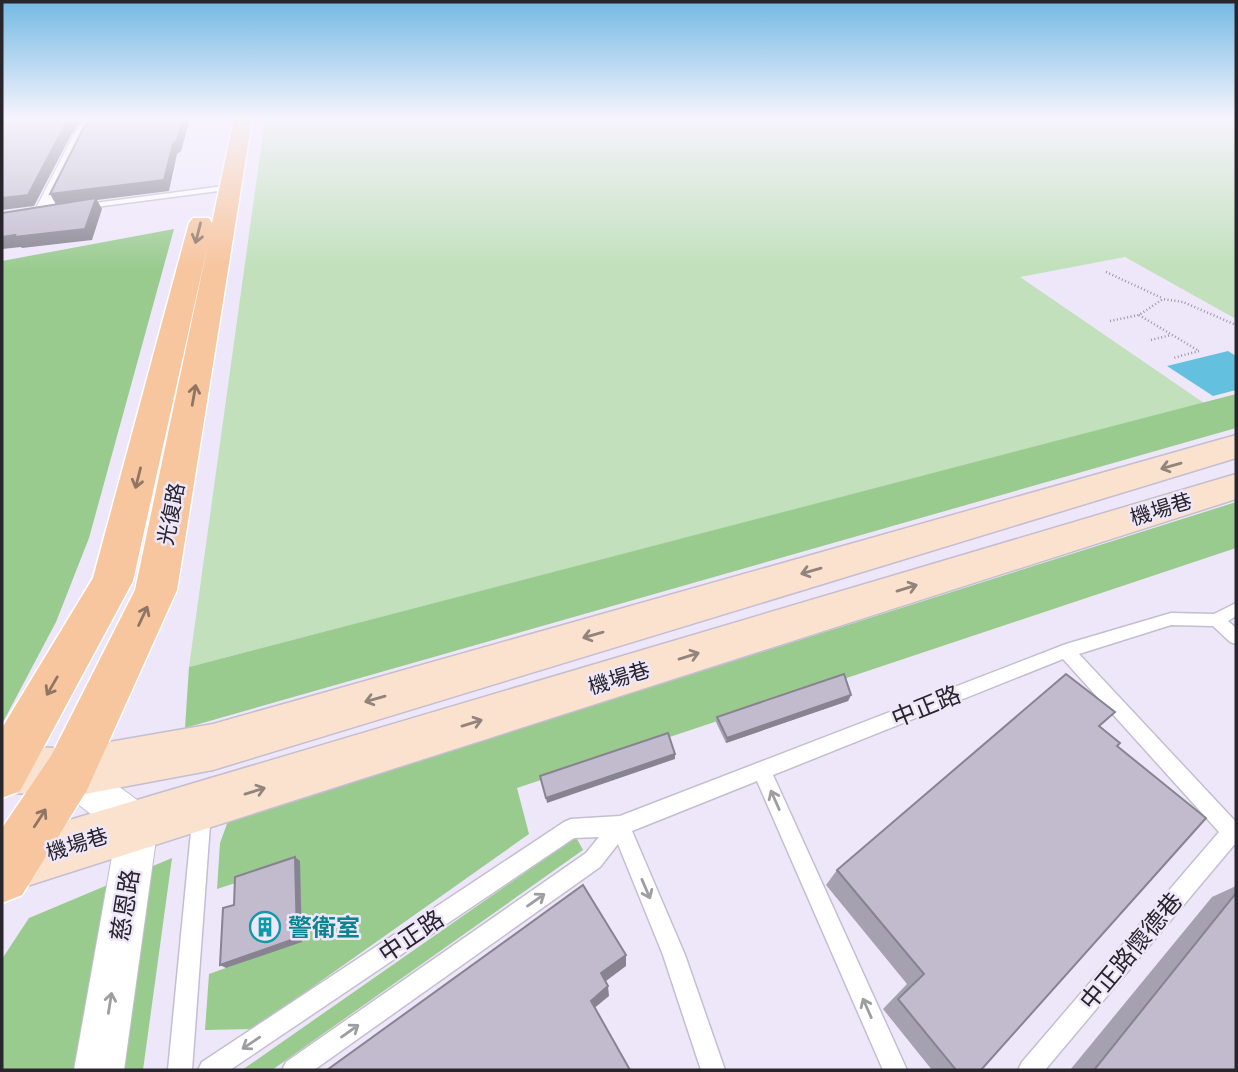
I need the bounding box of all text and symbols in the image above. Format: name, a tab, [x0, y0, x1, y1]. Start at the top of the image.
one-way arrow	[191, 221, 204, 244]
one-way arrow	[187, 384, 201, 407]
one-way arrow	[1160, 460, 1182, 473]
one-way arrow	[131, 466, 144, 489]
street label: 光復路	[152, 481, 190, 547]
street label: 機場巷	[1127, 487, 1195, 531]
one-way arrow	[801, 566, 823, 579]
one-way arrow	[895, 581, 917, 594]
one-way arrow	[137, 606, 151, 627]
one-way arrow	[582, 630, 604, 643]
one-way arrow	[678, 649, 700, 661]
street label: 機場巷	[585, 656, 653, 700]
one-way arrow	[45, 676, 59, 696]
street label: 中正路	[887, 678, 965, 734]
one-way arrow	[364, 694, 386, 707]
one-way arrow	[461, 716, 483, 729]
one-way arrow	[243, 783, 265, 796]
one-way arrow	[768, 790, 781, 811]
one-way arrow	[33, 809, 47, 829]
street label: 機場巷	[43, 822, 111, 866]
street label: 慈恩路	[104, 867, 146, 943]
one-way arrow	[641, 878, 654, 899]
street label: 中正路懷德巷	[1073, 886, 1189, 1016]
one-way arrow	[526, 893, 545, 907]
street label: 中正路	[372, 903, 450, 969]
building icon: 警衛室	[248, 910, 282, 944]
place label: 警衛室	[288, 912, 360, 943]
one-way arrow	[104, 992, 117, 1015]
one-way arrow	[860, 998, 873, 1019]
one-way arrow	[340, 1024, 359, 1038]
one-way arrow	[242, 1036, 262, 1050]

